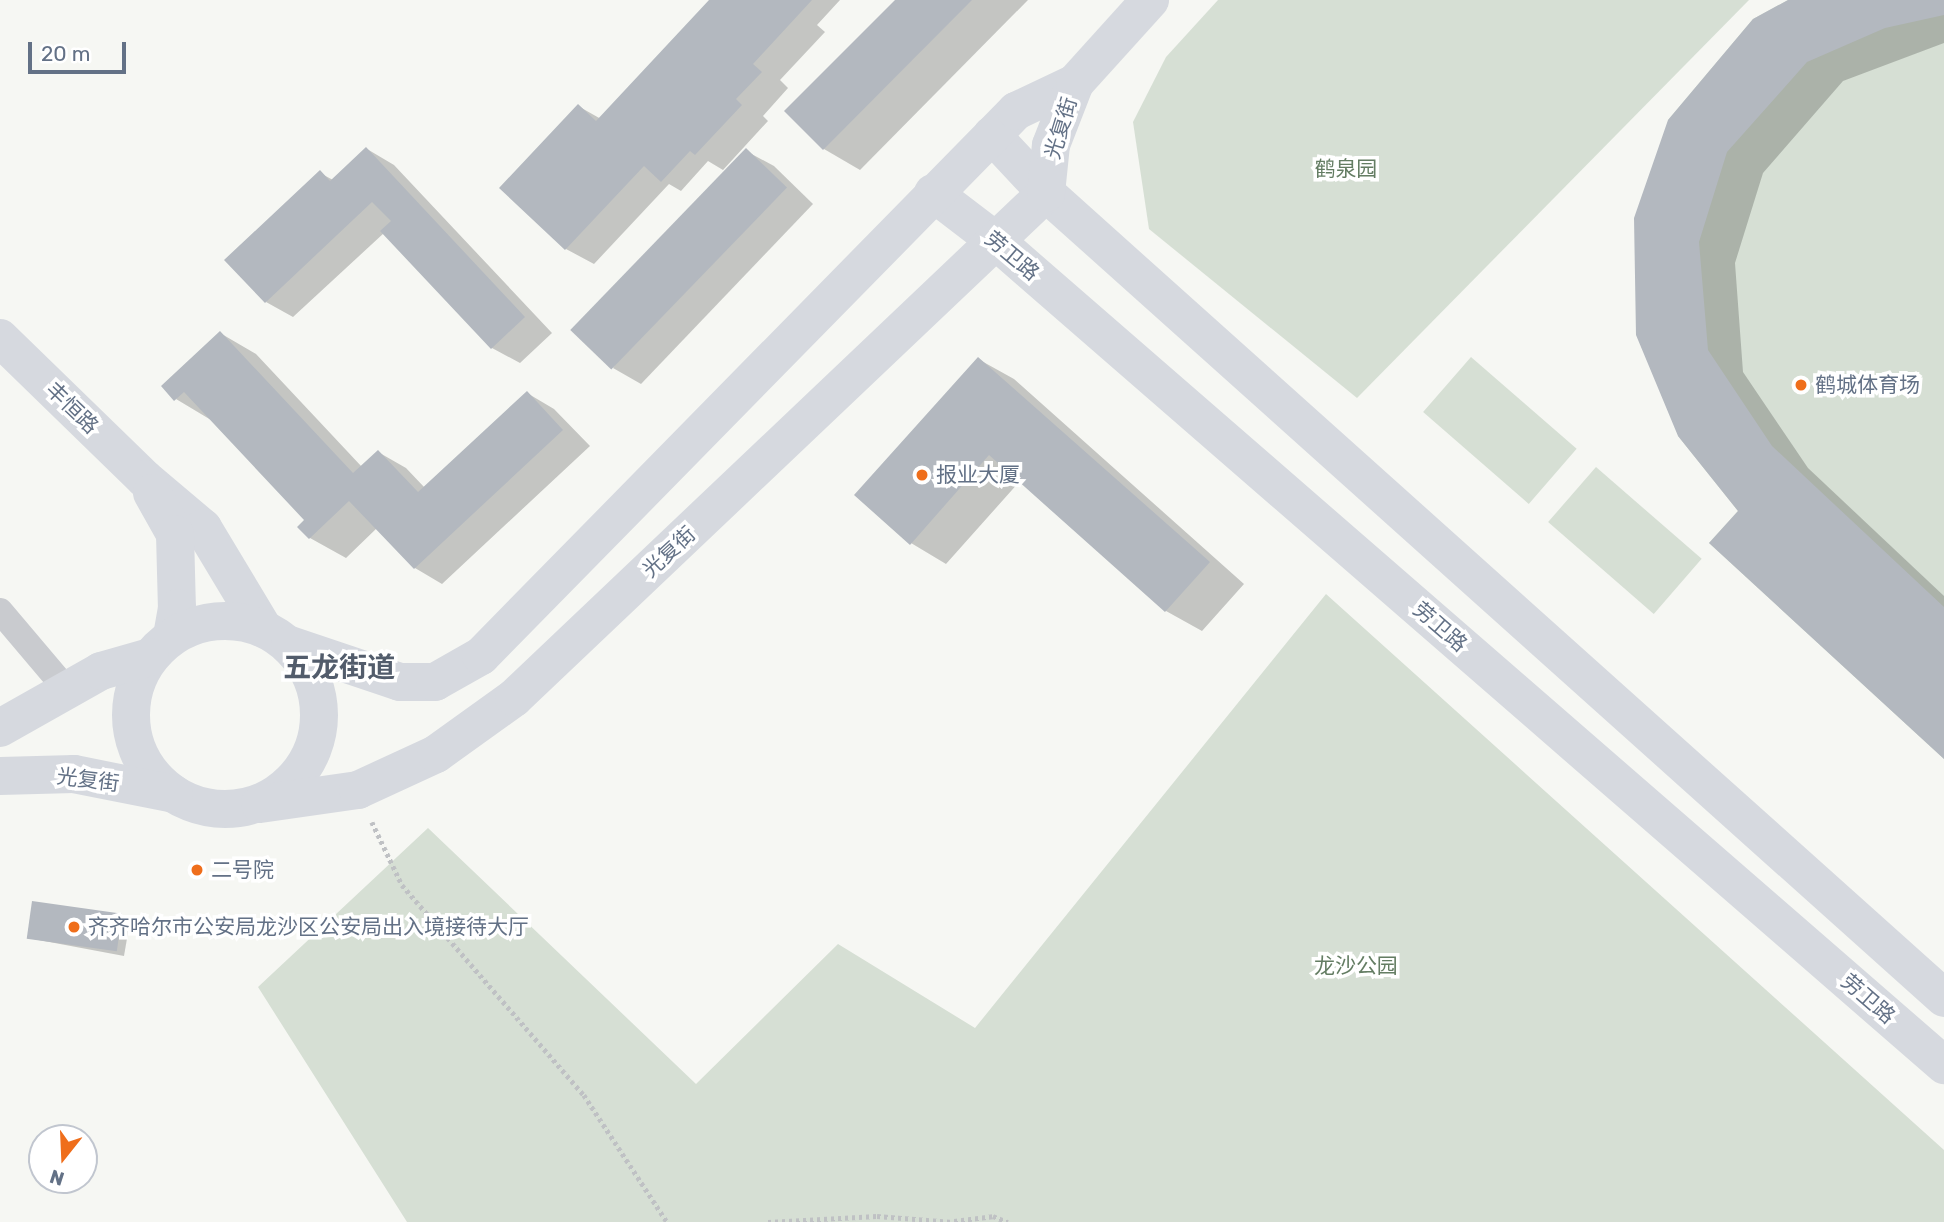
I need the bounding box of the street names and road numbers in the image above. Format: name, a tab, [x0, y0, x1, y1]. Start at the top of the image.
street label: 光复街	[1040, 94, 1082, 162]
street label: 劳卫路	[980, 226, 1044, 286]
street label: 丰恒路	[41, 377, 103, 439]
street label: 光复街	[637, 521, 701, 583]
street label: 劳卫路	[1408, 597, 1472, 657]
street label: 光复街	[55, 764, 121, 796]
street label: 劳卫路	[1836, 969, 1900, 1029]

